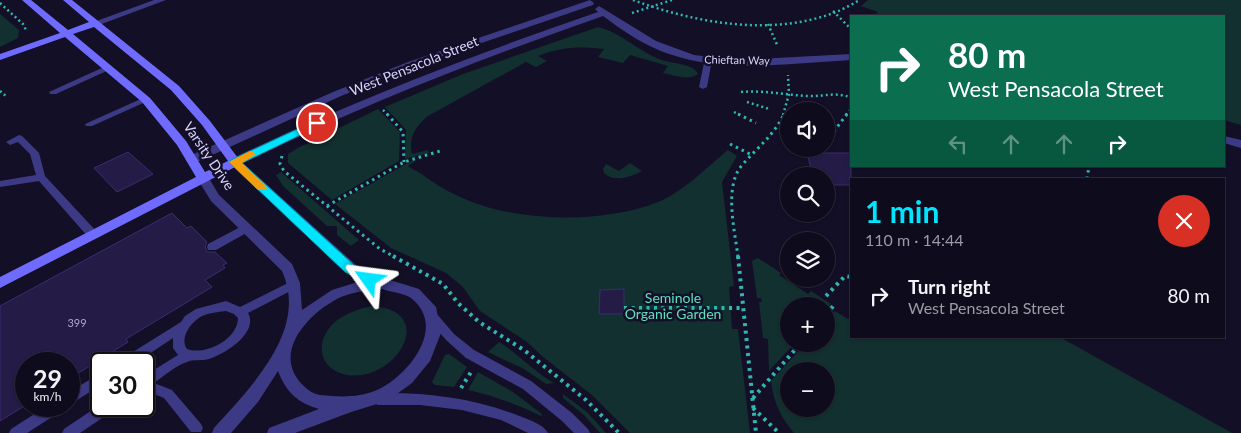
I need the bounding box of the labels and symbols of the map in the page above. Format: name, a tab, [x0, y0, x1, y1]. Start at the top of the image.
street label: West Pensacola Street	[347, 32, 481, 99]
street label: Chieftan Way	[704, 52, 770, 67]
pin	[296, 102, 338, 144]
street label: Varsity Drive	[180, 118, 238, 193]
position arrow	[342, 253, 394, 305]
park label: Seminole Organic Garden	[625, 289, 721, 322]
house number: 399	[67, 316, 87, 329]
speed limit sign: 30	[90, 352, 155, 417]

